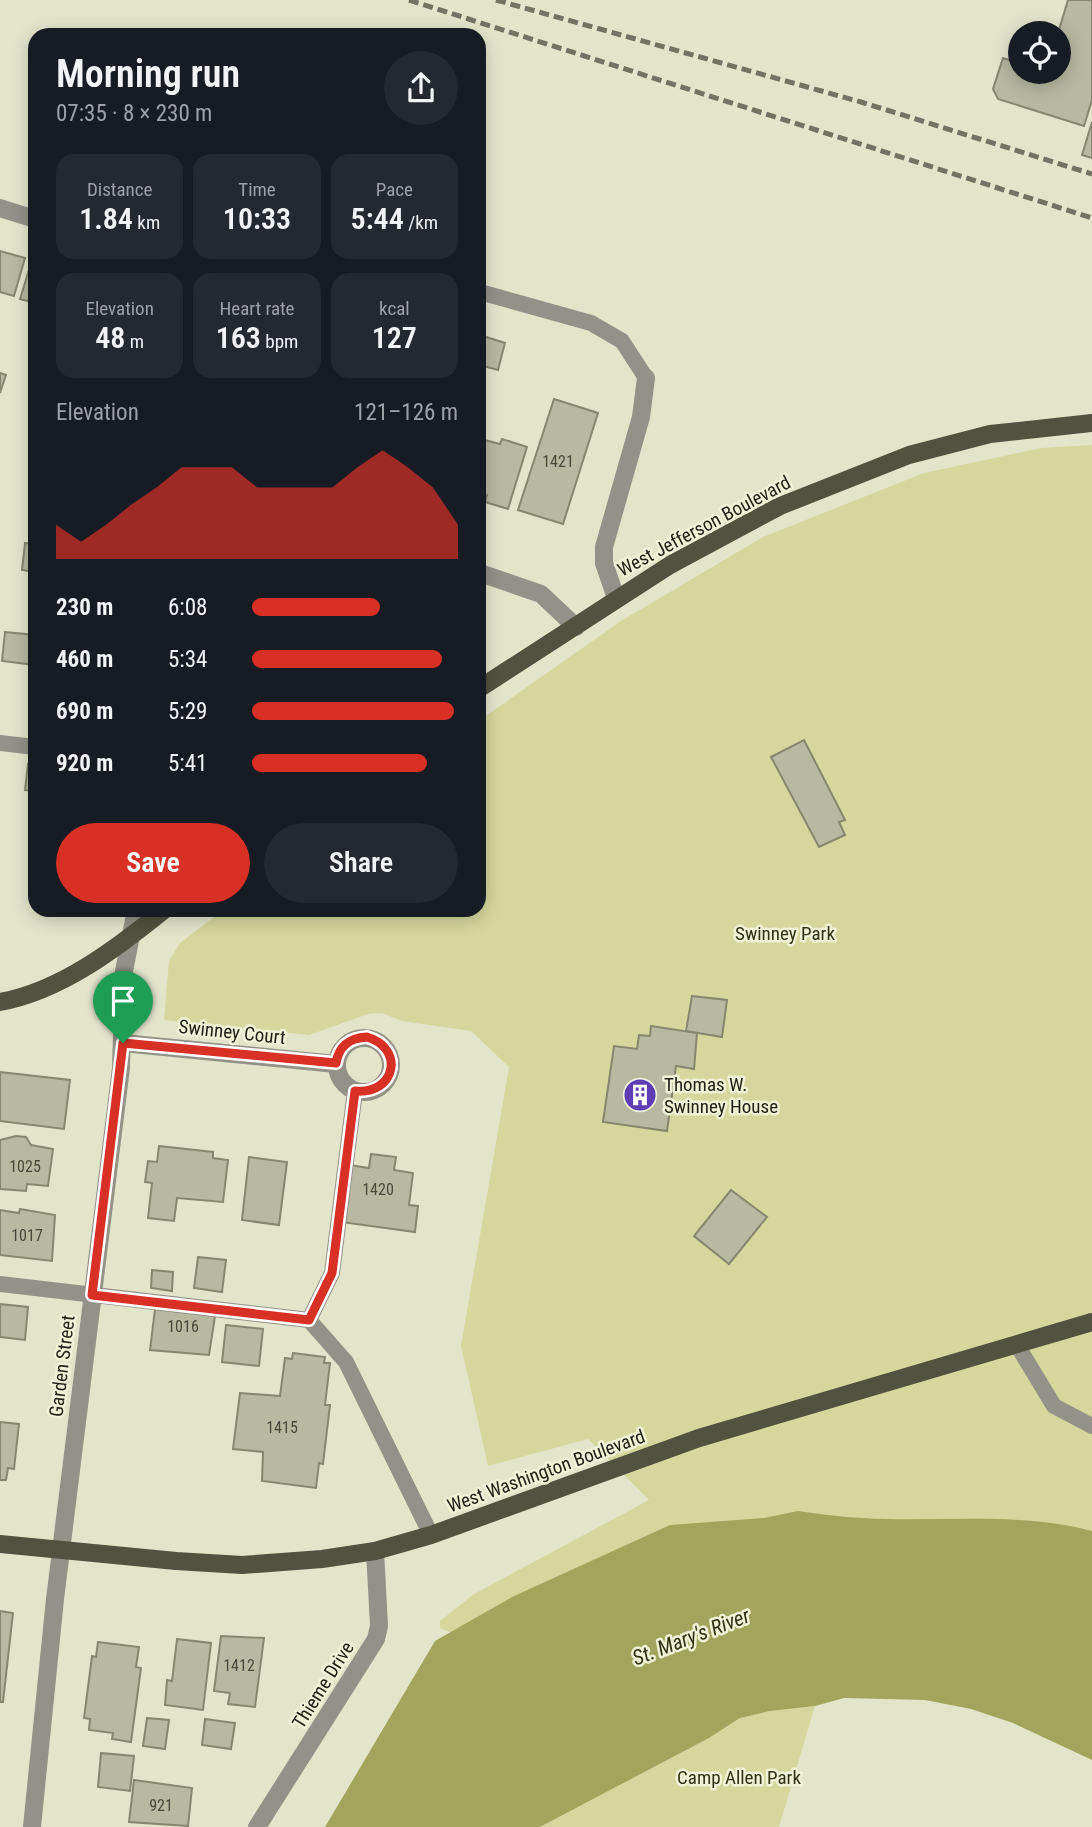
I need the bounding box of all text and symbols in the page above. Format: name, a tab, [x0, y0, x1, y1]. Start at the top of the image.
map controls	[1008, 21, 1071, 84]
button: locate	[1008, 21, 1071, 84]
button: share	[384, 51, 458, 125]
text: Morning run	[56, 52, 240, 96]
text: 07:35 · 8 × 230 m	[56, 100, 212, 127]
text: Distance	[87, 178, 152, 201]
text: Time	[238, 178, 276, 201]
text: Pace	[376, 178, 413, 201]
text: 1.84	[79, 201, 133, 236]
text: 10:33	[223, 201, 291, 236]
text: 5:44	[351, 201, 404, 236]
text: km	[133, 211, 160, 234]
text: /km	[404, 211, 438, 234]
text: Elevation	[85, 297, 154, 320]
text: Heart rate	[219, 297, 295, 320]
text: kcal	[379, 297, 410, 320]
text: 48	[95, 320, 125, 355]
text: 163	[216, 320, 261, 355]
text: 127	[372, 320, 417, 355]
text: m	[125, 330, 144, 353]
text: bpm	[261, 330, 298, 353]
text: Elevation	[56, 399, 139, 426]
text: 121–126 m	[354, 399, 458, 426]
house number: 1421	[542, 452, 574, 471]
street label: West Jefferson Boulevard	[614, 471, 794, 581]
text: 230 m	[56, 594, 113, 621]
text: 6:08	[168, 594, 207, 621]
text: 460 m	[56, 646, 113, 673]
text: 5:34	[168, 646, 207, 673]
text: 690 m	[56, 698, 113, 725]
text: 5:29	[168, 698, 207, 725]
text: 920 m	[56, 750, 113, 777]
text: 5:41	[168, 750, 207, 777]
button: Save	[56, 823, 250, 903]
button: Share	[264, 823, 458, 903]
park label: Swinney Park	[735, 922, 835, 945]
pin	[93, 971, 153, 1043]
icon: arrive	[104, 982, 142, 1020]
street label: Swinney Court	[177, 1015, 287, 1049]
place label: Thomas W. Swinney House	[664, 1073, 778, 1118]
building icon: Thomas W. Swinney House	[621, 1076, 659, 1114]
house number: 1025	[9, 1157, 41, 1176]
house number: 1420	[362, 1180, 394, 1199]
house number: 1017	[11, 1226, 43, 1245]
street label: Garden Street	[44, 1314, 80, 1418]
house number: 1016	[167, 1317, 199, 1336]
house number: 1415	[266, 1418, 298, 1437]
street label: West Washington Boulevard	[444, 1425, 648, 1517]
water label: St. Mary's River	[629, 1603, 754, 1670]
street label: Thieme Drive	[287, 1637, 359, 1733]
house number: 1412	[223, 1656, 255, 1675]
park label: Camp Allen Park	[677, 1766, 801, 1789]
house number: 921	[149, 1796, 173, 1815]

